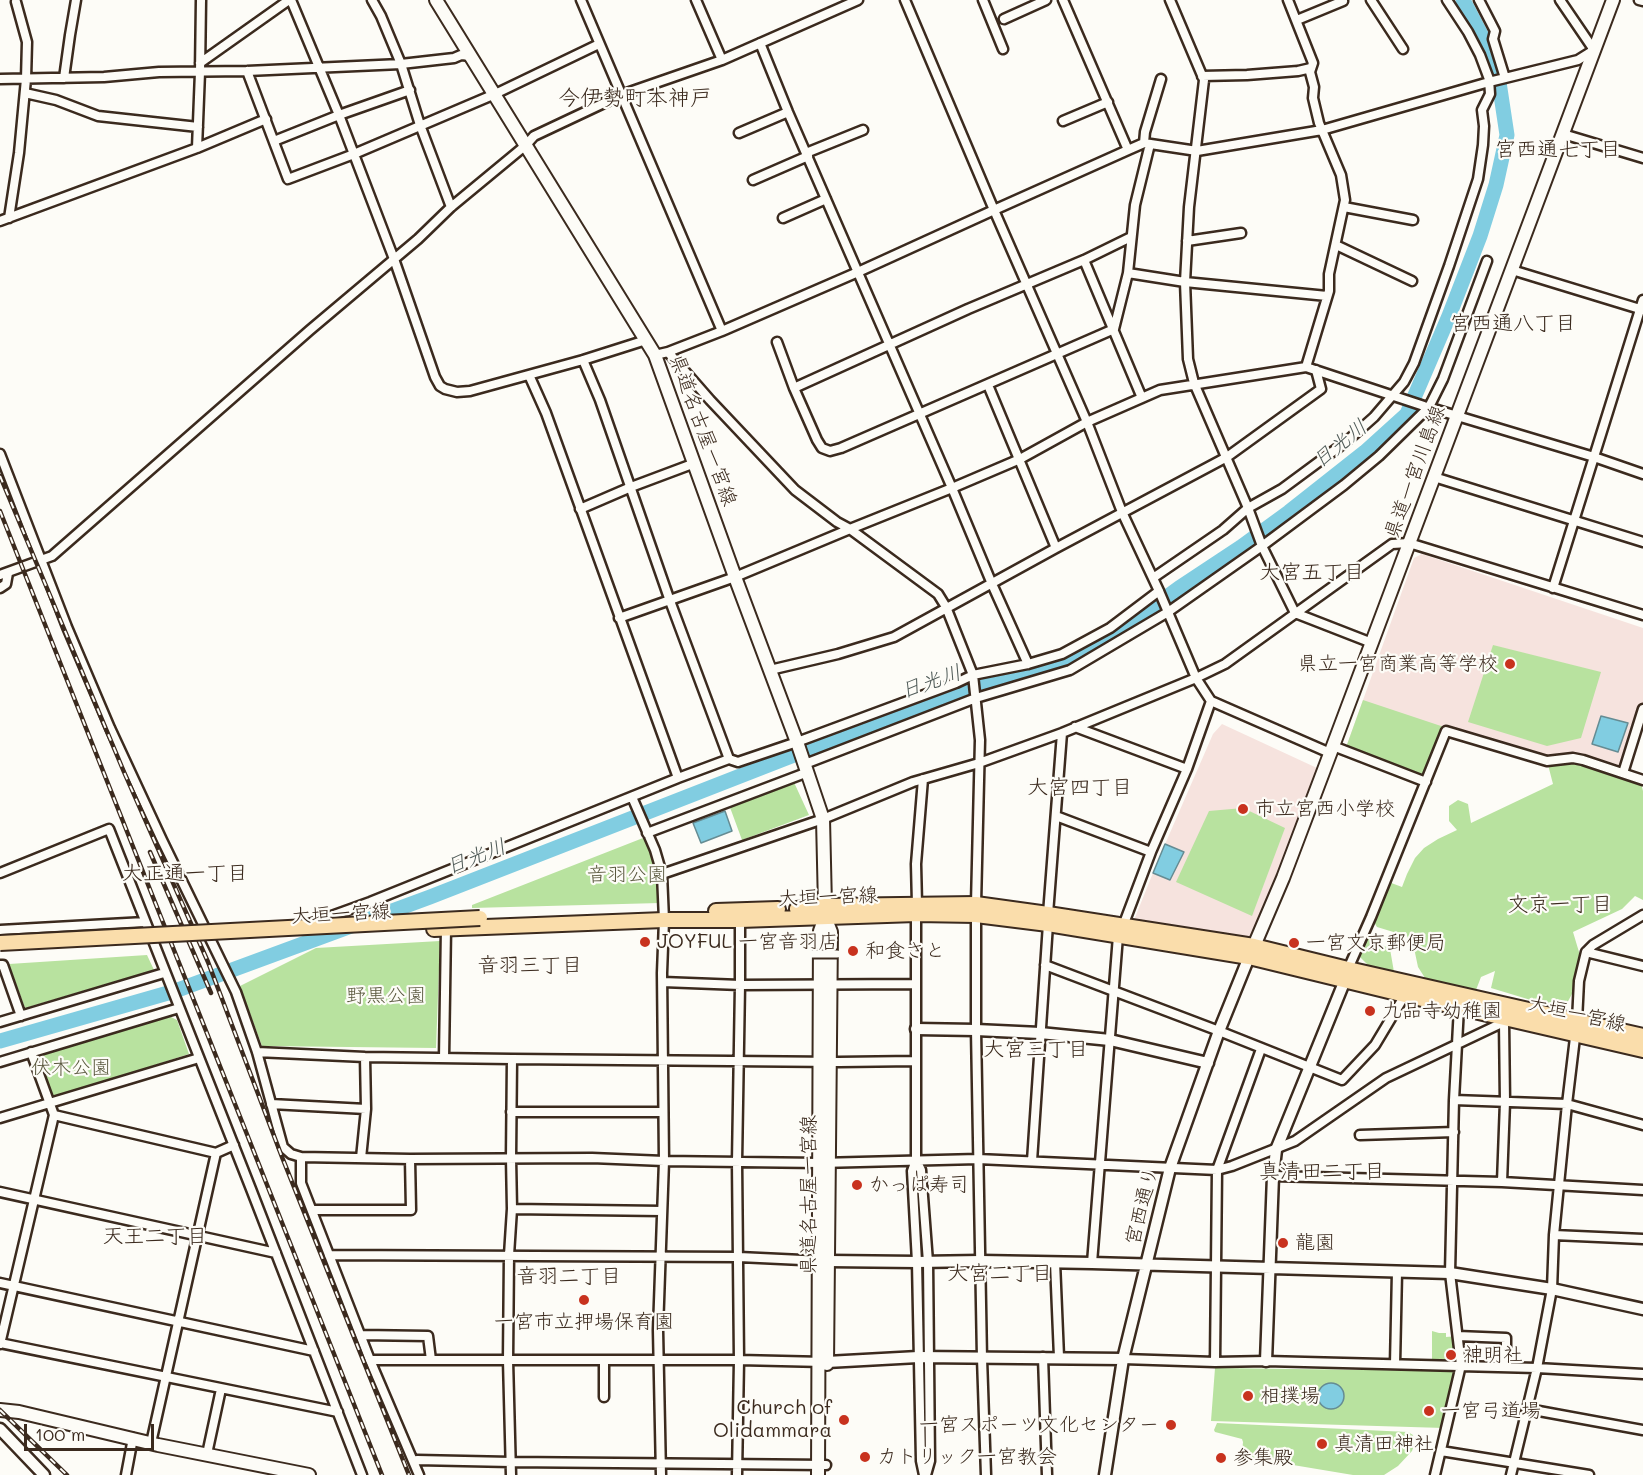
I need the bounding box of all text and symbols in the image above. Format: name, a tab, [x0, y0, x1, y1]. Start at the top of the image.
district label: 今伊勢町本神戸	[558, 85, 712, 111]
district label: 宮西通七丁目	[1495, 137, 1621, 163]
district label: 宮西通八丁目	[1450, 311, 1576, 337]
street label: 県道名古屋一宮線	[664, 351, 742, 509]
street label: 県道一宮川島線	[1380, 402, 1450, 542]
water label: 日光川	[1308, 414, 1372, 474]
district label: 大宮五丁目	[1260, 560, 1364, 586]
place label: 県立一宮商業高等学校	[1298, 652, 1498, 676]
marker: 県立一宮商業高等学校	[1503, 657, 1517, 671]
water label: 日光川	[897, 660, 965, 704]
district label: 大宮四丁目	[1028, 775, 1132, 801]
place label: 市立宮西小学校	[1255, 797, 1395, 821]
marker: 市立宮西小学校	[1236, 802, 1250, 816]
water label: 日光川	[442, 834, 510, 880]
district label: 大正通一丁目	[122, 861, 248, 887]
park label: 音羽公園	[587, 863, 667, 887]
street label: 大垣一宮線	[778, 883, 878, 911]
district label: 文京一丁目	[1508, 892, 1612, 918]
street label: 大垣一宮線	[290, 899, 392, 929]
place label: JOYFUL 一宮音羽店	[657, 930, 838, 954]
place label: 一宮文京郵便局	[1306, 931, 1446, 955]
marker: JOYFUL 一宮音羽店	[638, 935, 652, 949]
marker: 一宮文京郵便局	[1287, 936, 1301, 950]
place label: 和食さと	[865, 939, 945, 963]
marker: 和食さと	[846, 944, 860, 958]
district label: 音羽三丁目	[478, 953, 582, 979]
park label: 野黒公園	[346, 984, 426, 1008]
street label: 大垣一宮線	[1526, 991, 1628, 1037]
place label: 九品寺幼稚園	[1382, 999, 1502, 1023]
marker: 九品寺幼稚園	[1363, 1004, 1377, 1018]
district label: 大宮三丁目	[984, 1037, 1088, 1063]
park label: 伏木公園	[31, 1056, 111, 1080]
street label: 県道名古屋一宮線	[797, 1115, 821, 1275]
district label: 真清田二丁目	[1259, 1159, 1385, 1185]
street label: 宮西通り	[1121, 1164, 1163, 1248]
place label: かっぱ寿司	[869, 1173, 969, 1197]
marker: かっぱ寿司	[850, 1178, 864, 1192]
district label: 天王二丁目	[103, 1224, 207, 1250]
place label: 龍園	[1295, 1231, 1335, 1255]
marker: 龍園	[1276, 1236, 1290, 1250]
district label: 大宮二丁目	[948, 1261, 1052, 1287]
district label: 音羽二丁目	[517, 1264, 621, 1290]
marker: 一宮市立押場保育園	[577, 1293, 591, 1307]
place label: 一宮市立押場保育園	[494, 1310, 674, 1334]
place label: 神明社	[1463, 1343, 1523, 1367]
marker: 神明社	[1444, 1348, 1458, 1362]
place label: 相撲場	[1260, 1384, 1320, 1408]
marker: 相撲場	[1241, 1389, 1255, 1403]
place label: Church of Olidammara	[713, 1396, 832, 1443]
place label: 一宮弓道場	[1441, 1399, 1541, 1423]
marker: 一宮弓道場	[1422, 1404, 1436, 1418]
scale bar	[27, 1412, 158, 1450]
marker: Church of Olidammara	[837, 1413, 851, 1427]
place label: 一宮スポーツ文化センター	[919, 1413, 1159, 1437]
marker: 一宮スポーツ文化センター	[1164, 1418, 1178, 1432]
text: 100 m	[35, 1422, 85, 1446]
place label: 真清田神社	[1334, 1432, 1434, 1456]
marker: 真清田神社	[1315, 1437, 1329, 1451]
place label: カトリック一宮教会	[877, 1445, 1057, 1469]
place label: 参集殿	[1233, 1446, 1293, 1470]
marker: カトリック一宮教会	[858, 1450, 872, 1464]
marker: 参集殿	[1214, 1451, 1228, 1465]

